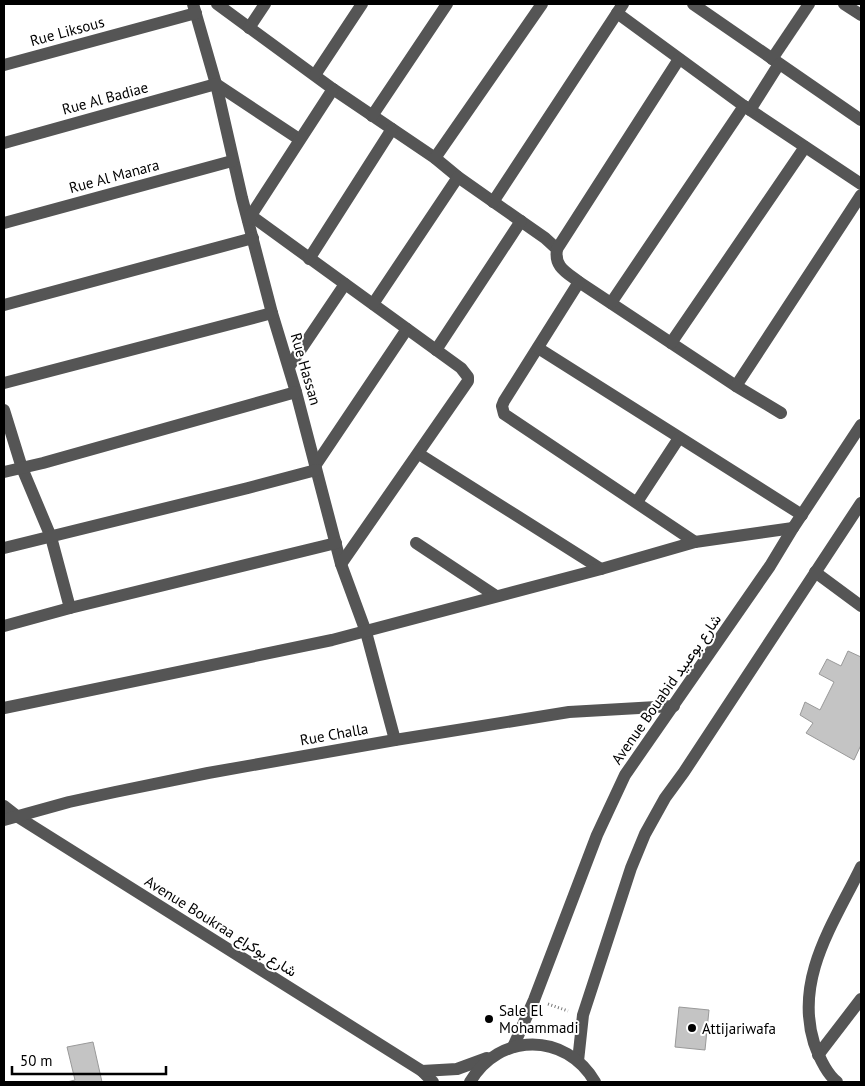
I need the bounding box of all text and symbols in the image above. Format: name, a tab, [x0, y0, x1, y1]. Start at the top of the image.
street label: Rue Liksous	[28, 12, 106, 50]
street label: Rue Al Badiae	[60, 77, 150, 119]
street label: Rue Al Manara	[67, 155, 161, 197]
street label: Rue Hassan	[287, 331, 325, 407]
street label: Avenue Bouabid شارع بوعبيد	[607, 610, 727, 769]
street label: Rue Challa	[298, 719, 370, 749]
street label: Avenue Boukraa شارع بوكراع	[140, 871, 301, 982]
place label: Sale El Mohammadi	[499, 1001, 578, 1037]
marker: Sale El Mohammadi	[483, 1013, 495, 1025]
place label: Attijariwafa	[702, 1019, 776, 1038]
marker: Attijariwafa	[686, 1022, 698, 1034]
scale bar	[12, 1044, 166, 1076]
text: 50 m	[20, 1051, 53, 1070]

